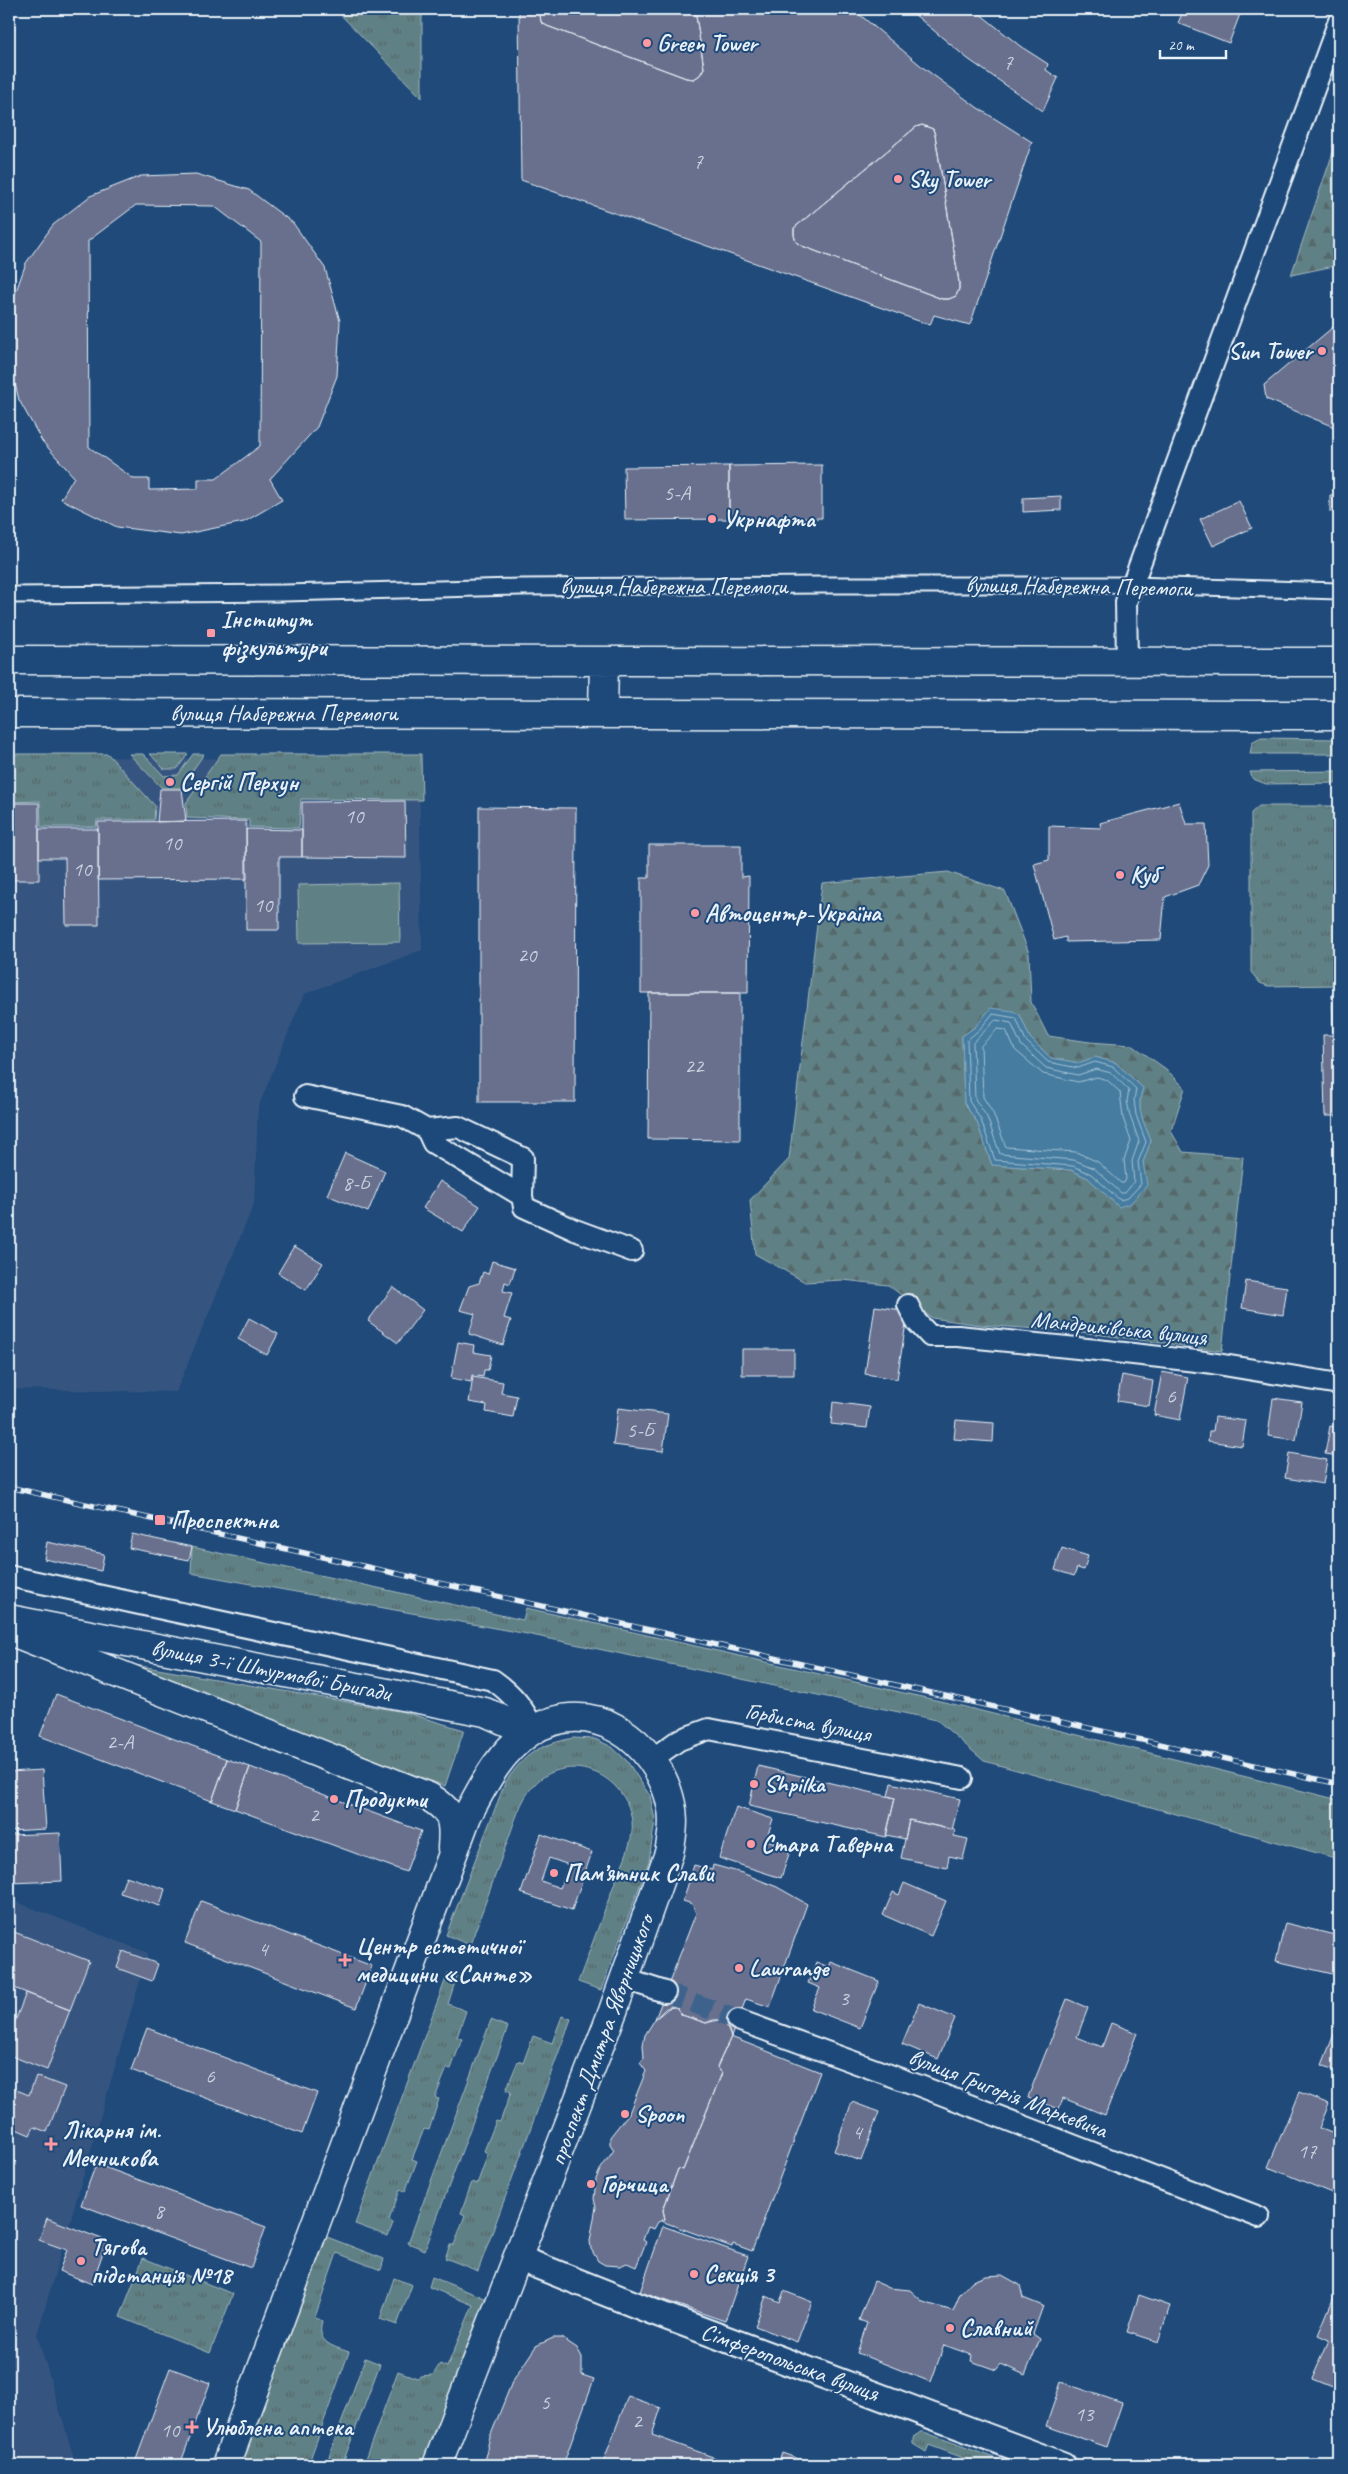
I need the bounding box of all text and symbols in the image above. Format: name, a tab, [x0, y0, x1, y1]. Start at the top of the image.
place label: Green Tower	[657, 28, 759, 58]
scale bar	[1160, 28, 1227, 60]
text: 20 m	[1168, 36, 1195, 55]
marker: Green Tower	[641, 37, 653, 49]
house number: 7	[1003, 49, 1014, 75]
house number: 7	[693, 148, 704, 174]
place label: Sky Tower	[908, 164, 993, 194]
marker: Sky Tower	[892, 173, 904, 185]
place label: Sun Tower	[1228, 336, 1314, 366]
marker: Sun Tower	[1316, 345, 1328, 357]
house number: 5-А	[664, 480, 692, 506]
place label: Укрнафта	[722, 504, 817, 534]
marker: Укрнафта	[706, 513, 718, 525]
street label: вулиця Набережна Перемоги	[965, 569, 1194, 603]
street label: вулиця Набережна Перемоги	[560, 571, 789, 601]
place label: Інститут фізкультури	[221, 604, 329, 663]
marker: Інститут фізкультури	[205, 627, 217, 639]
street label: вулиця Набережна Перемоги	[170, 698, 399, 728]
place label: Сергій Перхун	[180, 767, 300, 797]
marker: Сергій Перхун	[164, 776, 176, 788]
house number: 10	[345, 803, 365, 829]
house number: 10	[163, 830, 183, 856]
house number: 10	[73, 856, 93, 882]
place label: Куб	[1130, 860, 1165, 890]
marker: Куб	[1114, 869, 1126, 881]
house number: 10	[254, 892, 274, 918]
place label: Автоцентр-Україна	[705, 898, 883, 928]
marker: Автоцентр-Україна	[689, 907, 701, 919]
house number: 20	[518, 942, 538, 968]
house number: 22	[685, 1053, 705, 1079]
house number: 8-Б	[343, 1170, 373, 1196]
street label: Мандриківська вулиця	[1030, 1304, 1210, 1352]
house number: 6	[1166, 1383, 1176, 1409]
house number: 5-Б	[627, 1417, 657, 1443]
place label: Проспектна	[171, 1505, 280, 1535]
marker: Проспектна	[153, 1513, 167, 1527]
street label: вулиця 3-ї Штурмової Бригади	[149, 1632, 396, 1708]
street label: Горбиста вулиця	[743, 1695, 875, 1749]
house number: 2-А	[107, 1729, 135, 1755]
place label: Shpilka	[764, 1769, 827, 1799]
marker: Shpilka	[748, 1778, 760, 1790]
place label: Продукти	[344, 1784, 429, 1814]
marker: Продукти	[328, 1793, 340, 1805]
house number: 2	[309, 1802, 320, 1828]
place label: Стара Таверна	[761, 1829, 894, 1859]
marker: Стара Таверна	[745, 1838, 757, 1850]
place label: Пам’ятник Слави	[564, 1858, 715, 1888]
marker: Пам’ятник Слави	[548, 1867, 560, 1879]
street label: проспект Дмитра Яворницького	[542, 1908, 661, 2170]
place label: Центр естетичної медицини «Санте»	[356, 1931, 532, 1989]
house number: 4	[258, 1936, 270, 1962]
marker: Центр естетичної медицини «Санте»	[338, 1953, 352, 1967]
place label: Lawrange	[749, 1953, 830, 1983]
marker: Lawrange	[733, 1962, 745, 1974]
house number: 3	[839, 1985, 850, 2011]
street label: вулиця Григорія Маркевича	[905, 2041, 1113, 2145]
house number: 6	[205, 2063, 215, 2089]
place label: Spoon	[635, 2099, 685, 2129]
marker: Spoon	[619, 2108, 631, 2120]
place label: Лікарня ім. Мечникова	[62, 2115, 162, 2173]
house number: 4	[852, 2119, 864, 2145]
marker: Лікарня ім. Мечникова	[44, 2137, 58, 2151]
house number: 17	[1298, 2138, 1318, 2164]
place label: Горчица	[601, 2169, 670, 2199]
marker: Горчица	[585, 2178, 597, 2190]
house number: 8	[154, 2198, 166, 2224]
place label: Тягова пiдстанцiя №18	[91, 2232, 235, 2290]
marker: Тягова пiдстанцiя №18	[75, 2255, 87, 2267]
place label: Секція 3	[704, 2259, 776, 2289]
marker: Секція 3	[688, 2268, 700, 2280]
place label: Славний	[960, 2313, 1034, 2343]
street label: Сімферопольська вулиця	[697, 2316, 884, 2409]
marker: Славний	[944, 2322, 956, 2334]
house number: 5	[540, 2389, 551, 2415]
house number: 13	[1075, 2401, 1095, 2427]
house number: 2	[632, 2408, 643, 2434]
place label: Улюблена аптека	[202, 2412, 355, 2442]
house number: 10	[161, 2417, 181, 2443]
marker: Улюблена аптека	[186, 2421, 198, 2433]

